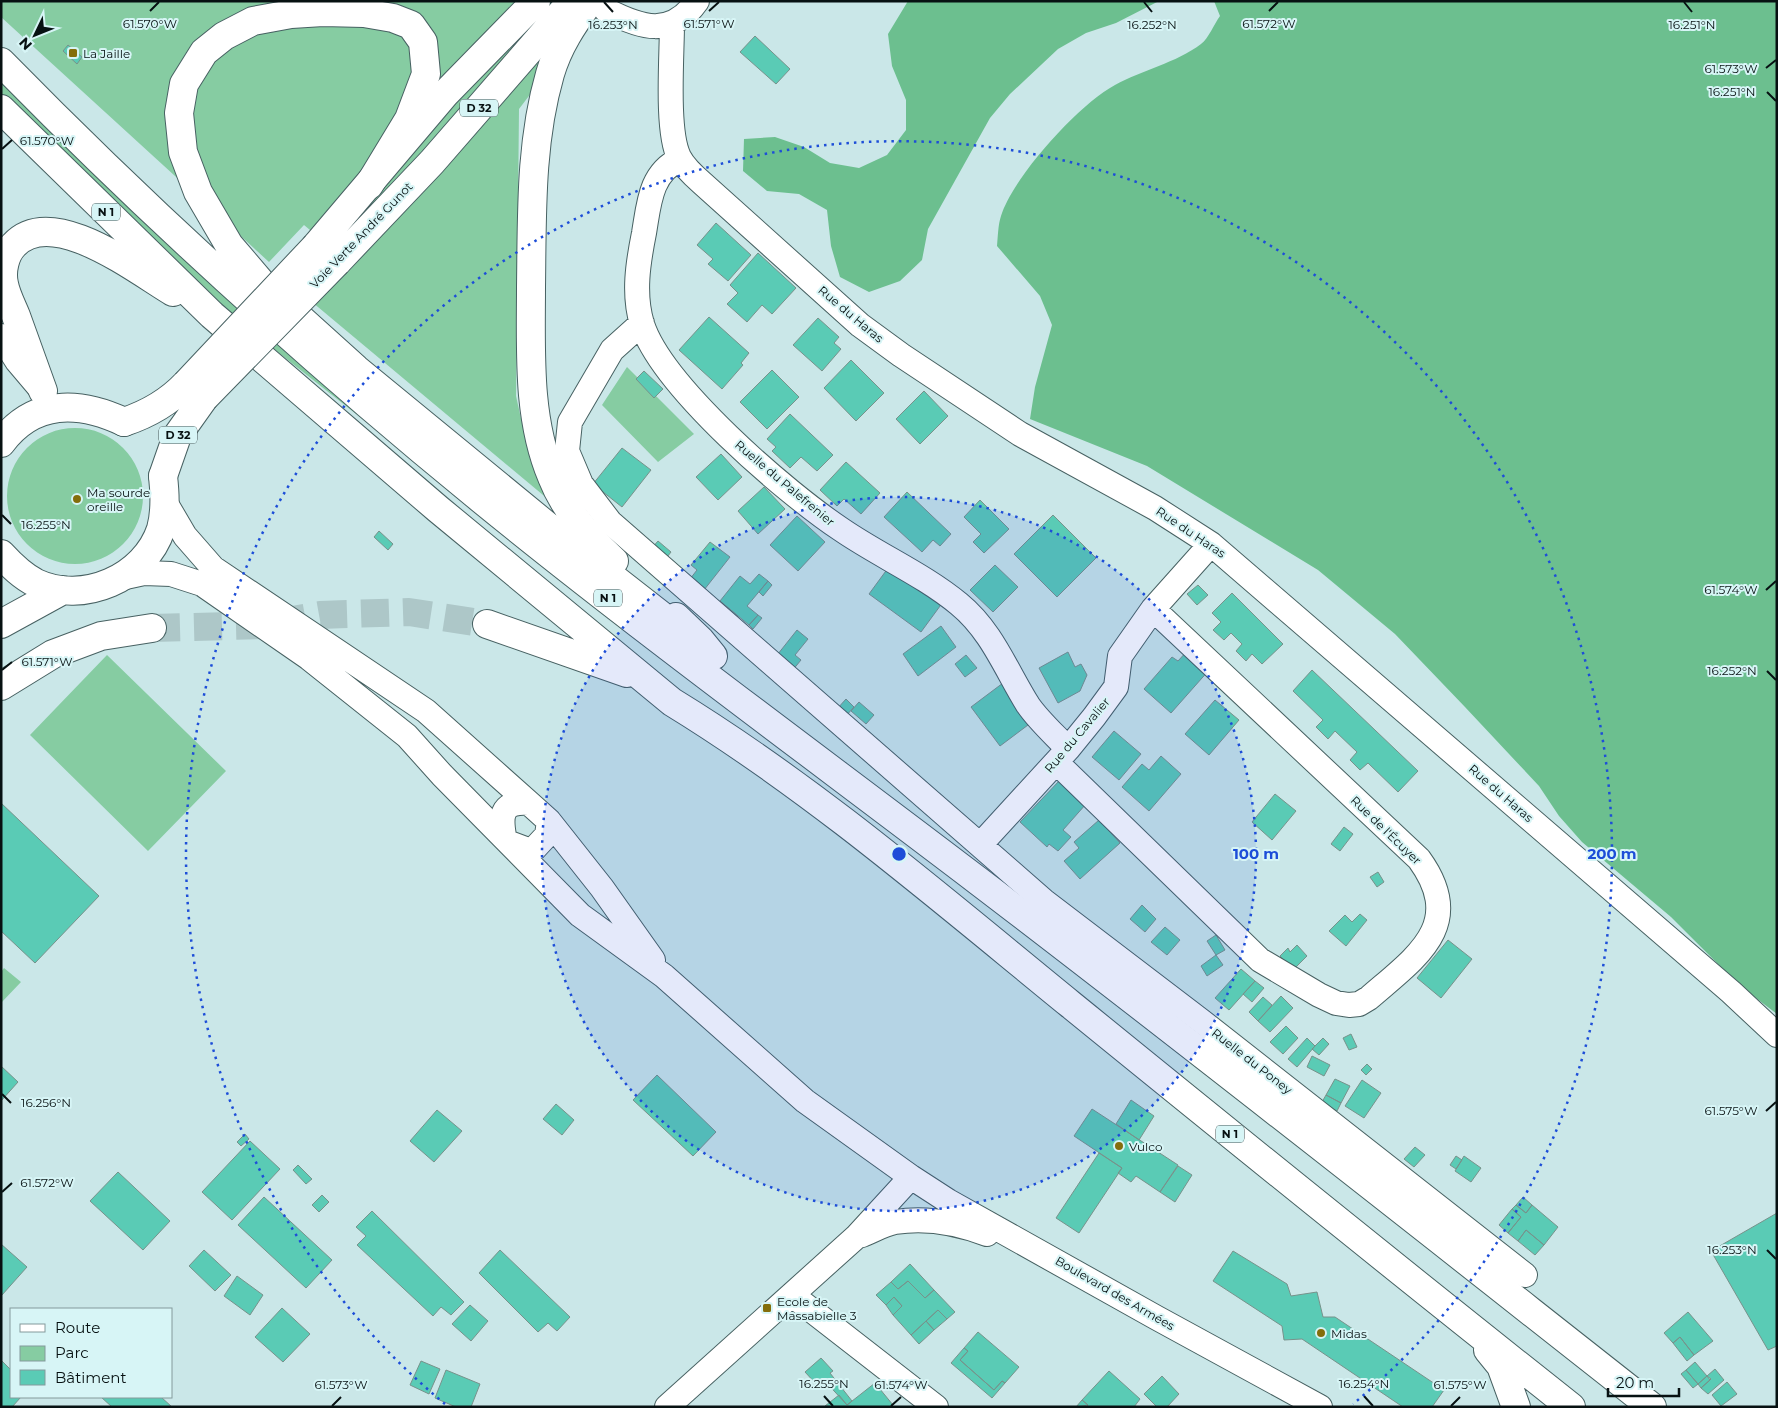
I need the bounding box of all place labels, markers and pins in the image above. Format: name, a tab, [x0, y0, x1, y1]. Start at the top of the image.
place label: La Jaille	[83, 46, 130, 61]
marker: La Jaille	[67, 47, 79, 59]
place label: Ma sourde oreille	[87, 485, 150, 514]
marker: Ma sourde oreille	[71, 493, 83, 505]
centre of rings	[890, 845, 908, 863]
place label: Vulco	[1129, 1139, 1162, 1154]
marker: Vulco	[1113, 1140, 1125, 1152]
place label: Ecole de Massabielle 3	[777, 1294, 857, 1323]
marker: Ecole de Massabielle 3	[761, 1302, 773, 1314]
place label: Midas	[1331, 1326, 1367, 1341]
marker: Midas	[1315, 1327, 1327, 1339]

